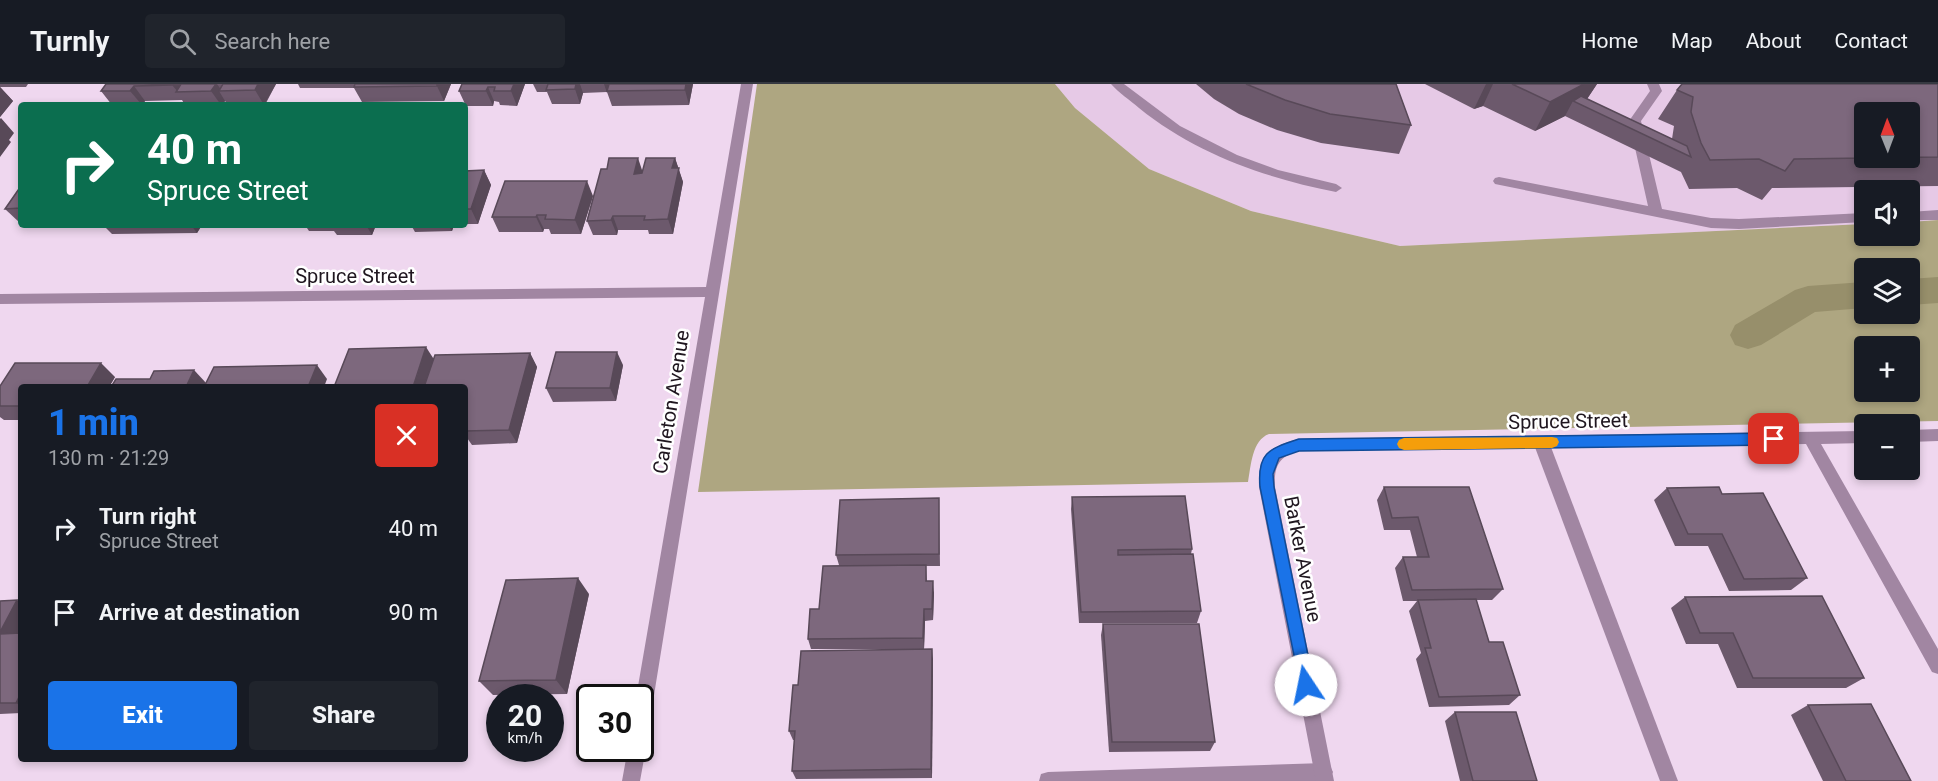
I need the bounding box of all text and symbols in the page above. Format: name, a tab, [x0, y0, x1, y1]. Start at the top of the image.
search box	[145, 14, 565, 68]
text: Turnly	[30, 25, 109, 58]
icon: search	[166, 25, 199, 58]
text: Search here	[214, 29, 330, 54]
text: Home	[1582, 29, 1638, 53]
text: Map	[1671, 29, 1713, 53]
text: About	[1746, 29, 1802, 53]
text: Contact	[1835, 29, 1908, 53]
north arrow	[1854, 102, 1920, 168]
map controls	[1854, 102, 1920, 480]
text: 40 m	[147, 125, 242, 174]
icon: right	[48, 126, 126, 204]
text: Spruce Street	[147, 175, 309, 207]
button: sound	[1854, 180, 1920, 246]
button: layers	[1854, 258, 1920, 324]
street label: Spruce Street	[295, 264, 415, 288]
street label: Carleton Avenue	[648, 328, 694, 476]
button: +	[1854, 336, 1920, 402]
text: 1 min	[48, 402, 139, 444]
button: close	[375, 404, 438, 467]
street label: Spruce Street	[1508, 408, 1628, 434]
pin	[1748, 413, 1799, 464]
button: −	[1854, 414, 1920, 480]
icon: arrive	[1757, 422, 1790, 455]
text: 130 m · 21:29	[48, 446, 169, 470]
street label: Barker Avenue	[1279, 494, 1327, 624]
text: Turn right	[99, 504, 196, 529]
icon: right	[48, 512, 81, 545]
text: 40 m	[389, 516, 438, 541]
text: Spruce Street	[99, 529, 219, 553]
icon: arrive	[48, 596, 81, 629]
text: Arrive at destination	[99, 600, 300, 625]
text: 90 m	[389, 600, 438, 625]
position arrow	[1274, 653, 1338, 717]
button: Exit	[48, 681, 237, 750]
button: Share	[249, 681, 438, 750]
speed limit sign: 30	[576, 684, 654, 762]
text: 20	[508, 698, 542, 733]
text: km/h	[507, 729, 543, 747]

